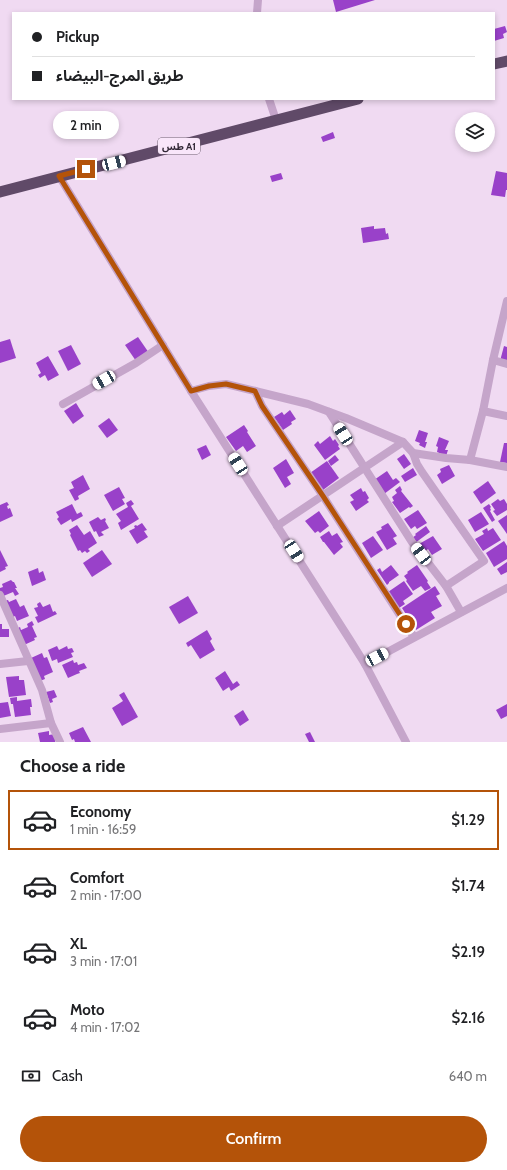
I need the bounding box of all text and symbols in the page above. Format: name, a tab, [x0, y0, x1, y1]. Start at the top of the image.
text: Pickup	[56, 28, 99, 46]
text: طريق المرج-البيضاء	[56, 67, 184, 85]
callout: 2 min	[53, 111, 119, 139]
map controls	[455, 112, 495, 152]
button: layers	[455, 112, 495, 152]
text: 2 min	[70, 117, 102, 133]
road number: طس A1	[158, 138, 200, 154]
car	[101, 154, 127, 172]
route end	[77, 160, 95, 178]
car	[91, 369, 117, 391]
car	[331, 421, 355, 447]
car	[226, 451, 250, 477]
car	[282, 538, 306, 564]
car	[409, 541, 433, 567]
route start	[397, 615, 415, 633]
car	[364, 646, 390, 668]
text: Choose a ride	[20, 755, 125, 777]
icon: car	[22, 802, 58, 838]
text: Economy	[70, 803, 131, 821]
text: $1.29	[451, 811, 485, 829]
text: 1 min · 16:59	[70, 821, 136, 837]
icon: car	[22, 868, 58, 904]
text: Comfort	[70, 869, 124, 887]
text: $1.74	[452, 877, 485, 895]
text: 2 min · 17:00	[70, 887, 142, 903]
icon: car	[22, 934, 58, 970]
text: XL	[70, 935, 87, 953]
text: $2.19	[452, 943, 485, 961]
text: 3 min · 17:01	[70, 953, 137, 969]
icon: car	[22, 1000, 58, 1036]
text: Moto	[70, 1001, 104, 1019]
text: $2.16	[452, 1009, 485, 1027]
text: 4 min · 17:02	[70, 1019, 140, 1035]
icon: cash	[20, 1065, 42, 1087]
text: Cash	[52, 1067, 83, 1085]
text: 640 m	[449, 1068, 487, 1084]
button: Confirm	[20, 1116, 487, 1162]

